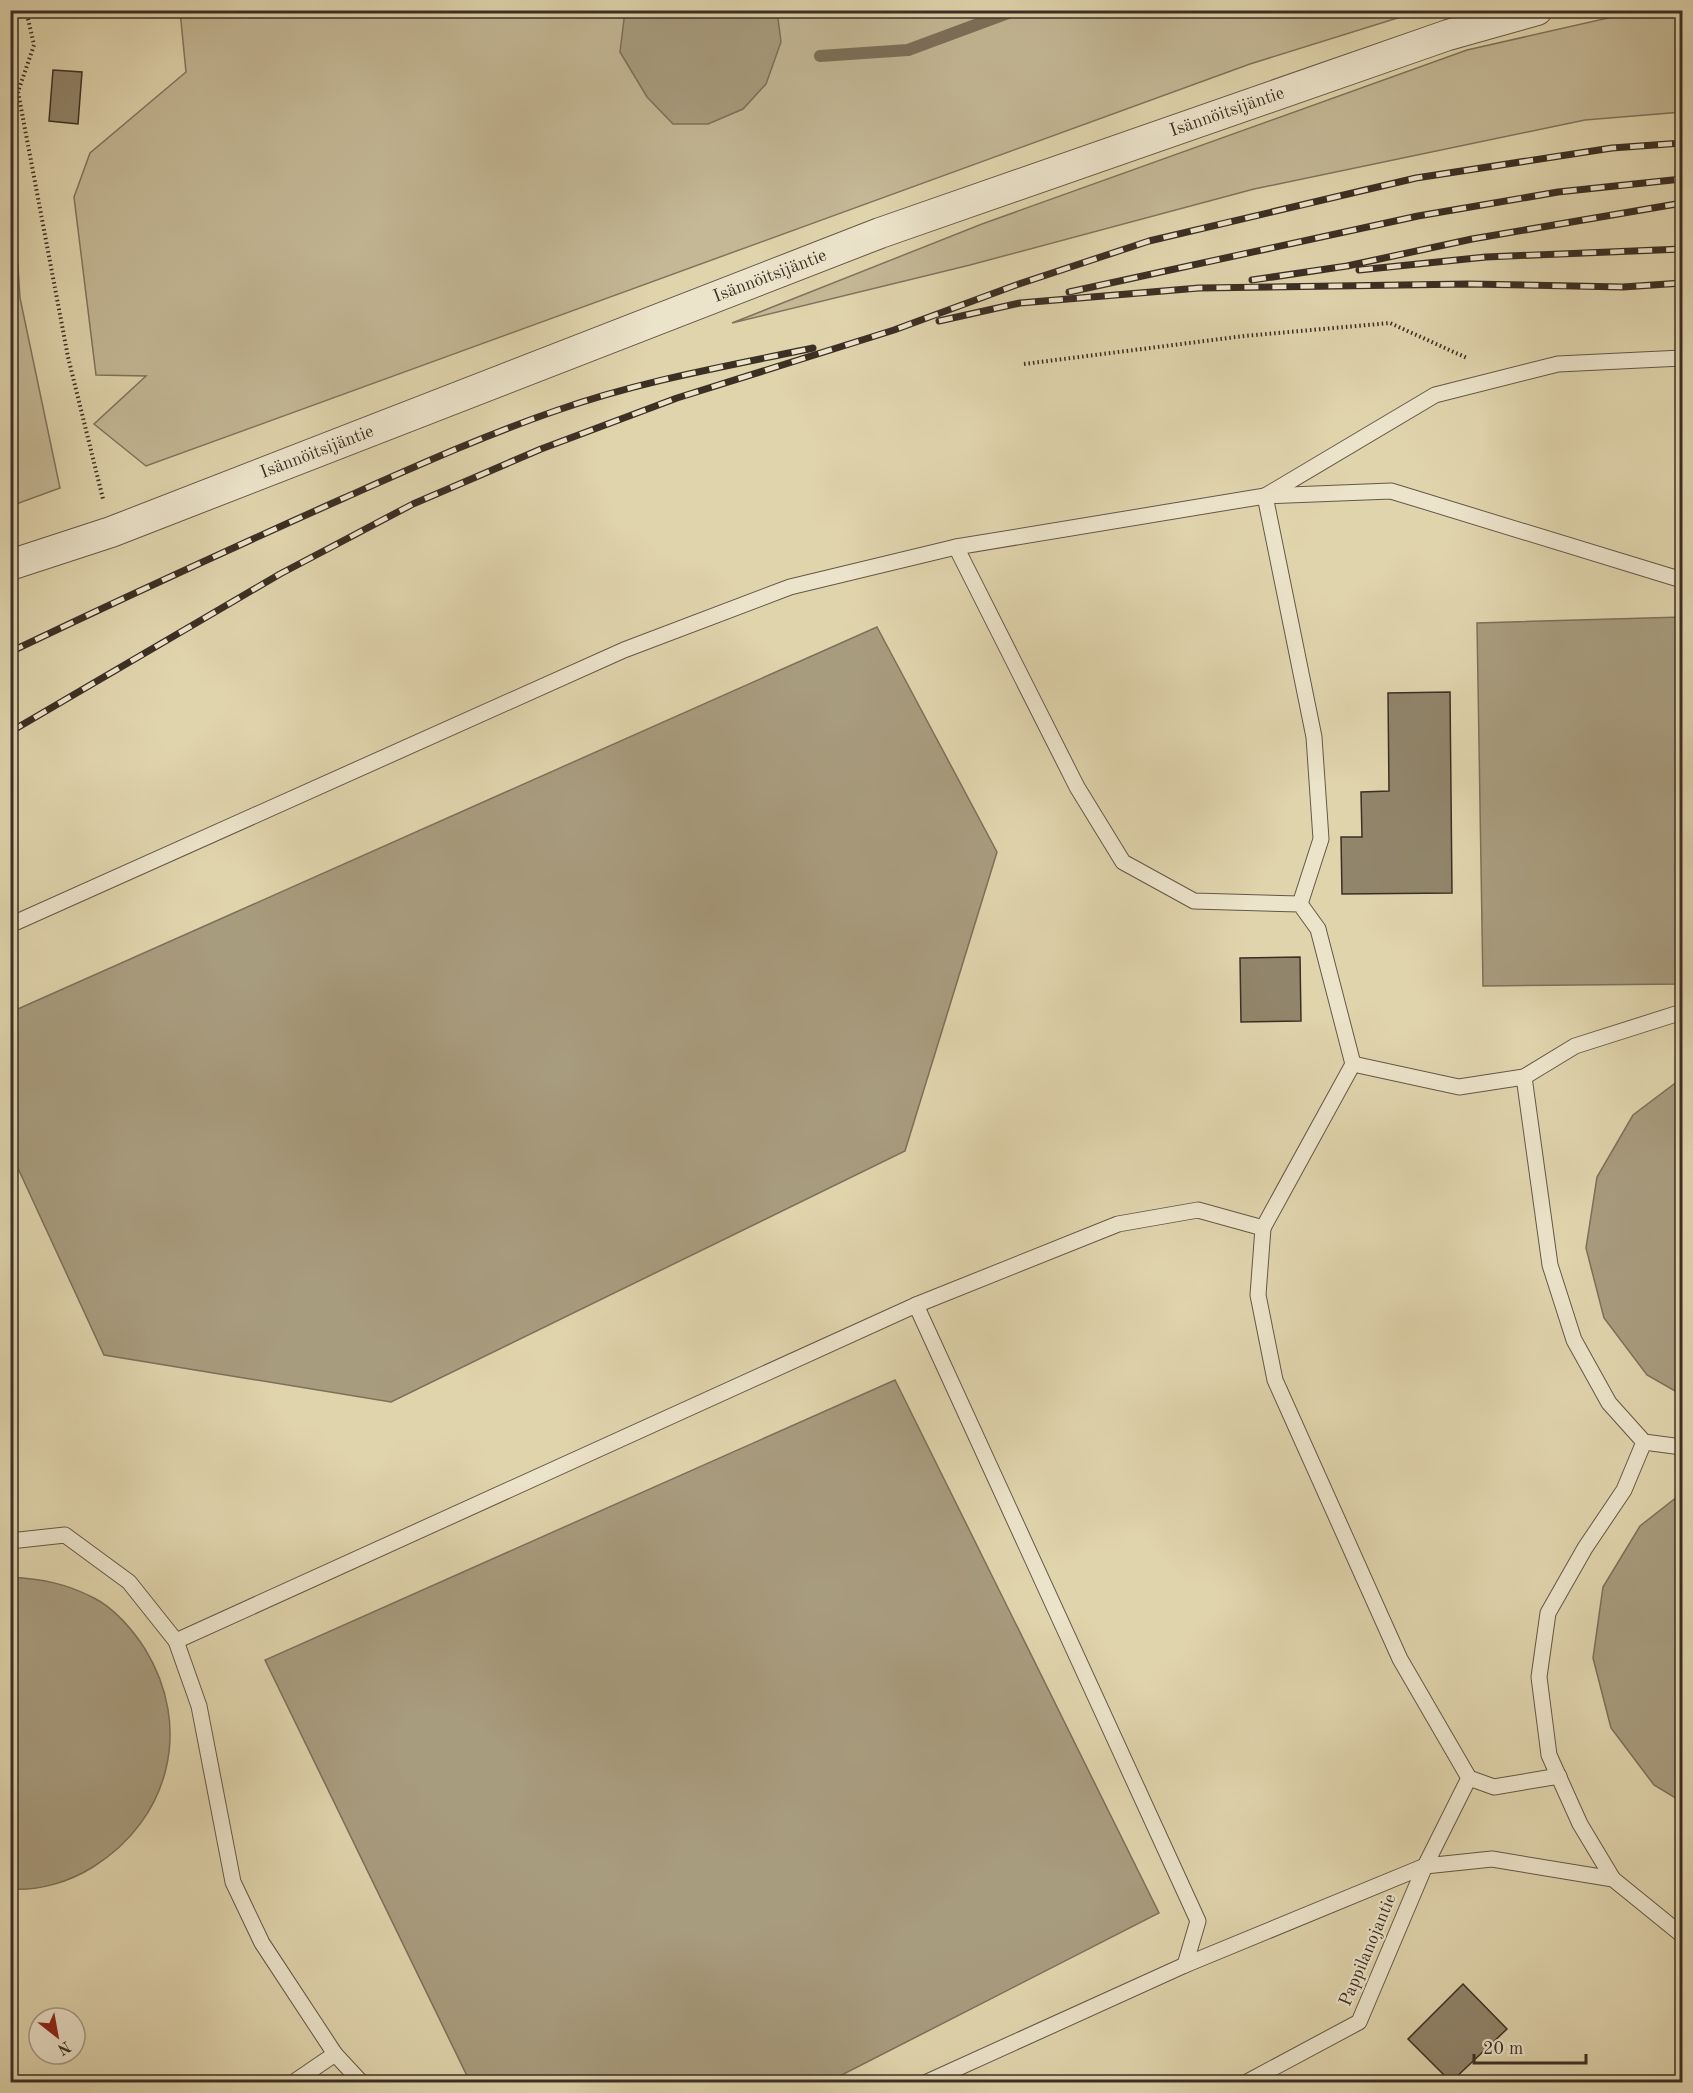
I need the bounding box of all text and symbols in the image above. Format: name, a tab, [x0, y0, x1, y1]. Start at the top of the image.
street label: Isännöitsijäntie	[1167, 84, 1287, 140]
street label: Isännöitsijäntie	[711, 246, 829, 306]
street label: Isännöitsijäntie	[258, 422, 376, 482]
street label: Pappilanojantie	[1336, 1891, 1400, 2009]
north arrow	[27, 2006, 87, 2066]
scale bar	[1474, 2027, 1586, 2065]
text: N	[54, 2037, 73, 2058]
text: 20 m	[1483, 2040, 1523, 2058]

